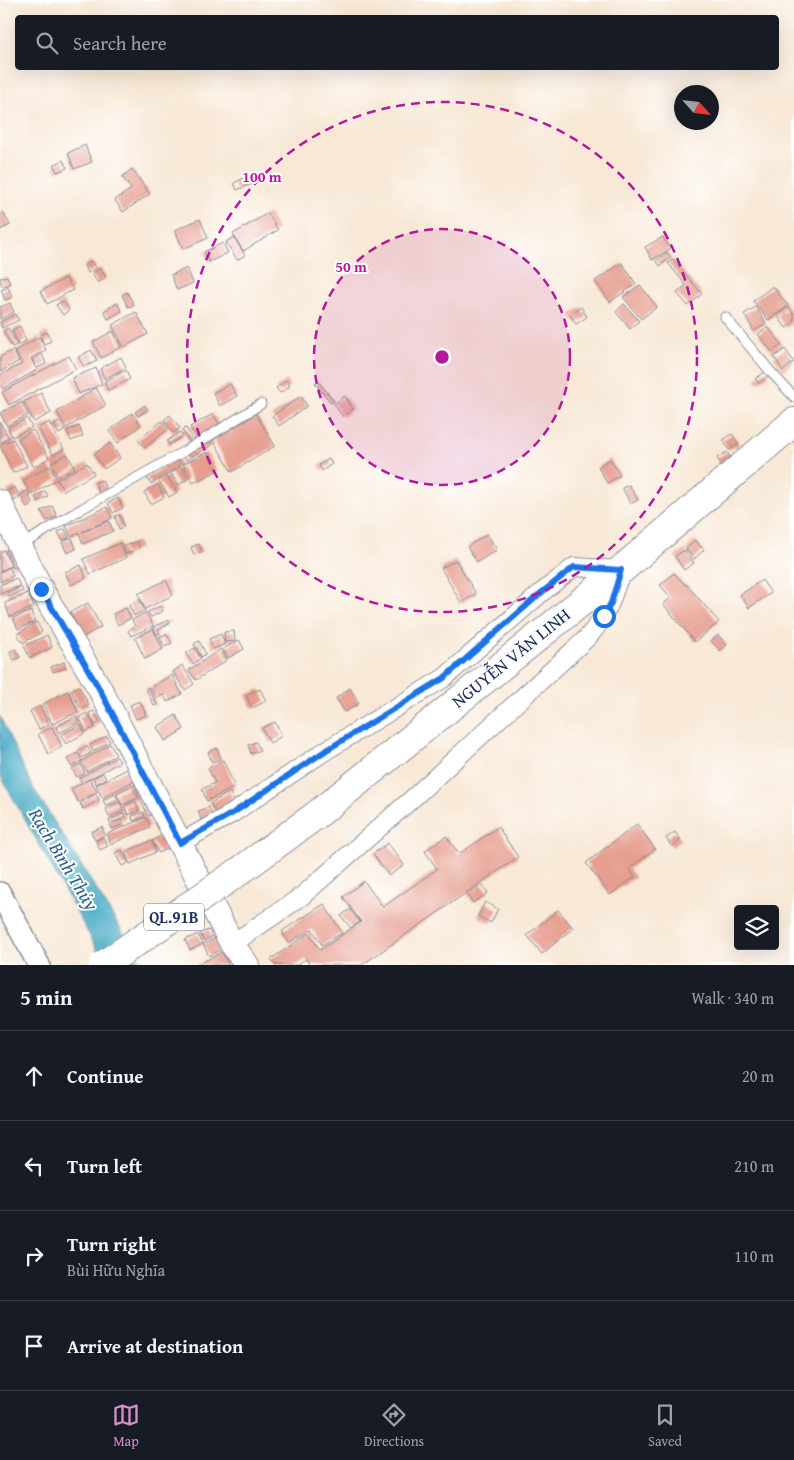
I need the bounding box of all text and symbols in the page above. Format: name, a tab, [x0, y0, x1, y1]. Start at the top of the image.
search box	[15, 15, 779, 70]
icon: search	[33, 29, 61, 57]
text: Search here	[73, 29, 167, 57]
north arrow	[674, 85, 719, 130]
text: 100 m	[242, 166, 282, 187]
text: 50 m	[335, 256, 367, 277]
centre of rings	[433, 348, 451, 366]
route end	[30, 578, 53, 601]
street label: NGUYỄN VĂN LINH	[445, 601, 576, 714]
route start	[593, 605, 616, 628]
water label: Rạch Bình Thủy	[22, 802, 106, 916]
road number: QL.91B	[144, 904, 204, 930]
map controls	[734, 905, 779, 950]
button: layers	[734, 905, 779, 950]
text: 5 min	[20, 982, 72, 1013]
text: Walk · 340 m	[691, 986, 774, 1010]
icon: ahead	[20, 1062, 48, 1090]
text: Continue	[67, 1062, 144, 1090]
text: 20 m	[742, 1064, 774, 1088]
icon: left	[20, 1152, 48, 1180]
text: Turn left	[67, 1152, 142, 1180]
text: 210 m	[734, 1154, 774, 1178]
text: Turn right	[67, 1230, 156, 1258]
icon: right	[20, 1242, 48, 1270]
text: 110 m	[734, 1244, 774, 1268]
text: Bùi Hữu Nghĩa	[67, 1258, 165, 1282]
icon: arrive	[20, 1332, 48, 1360]
text: Arrive at destination	[67, 1332, 243, 1360]
tab: Map	[112, 1401, 140, 1451]
tab: Directions	[364, 1401, 424, 1451]
tab: Saved	[648, 1401, 682, 1451]

